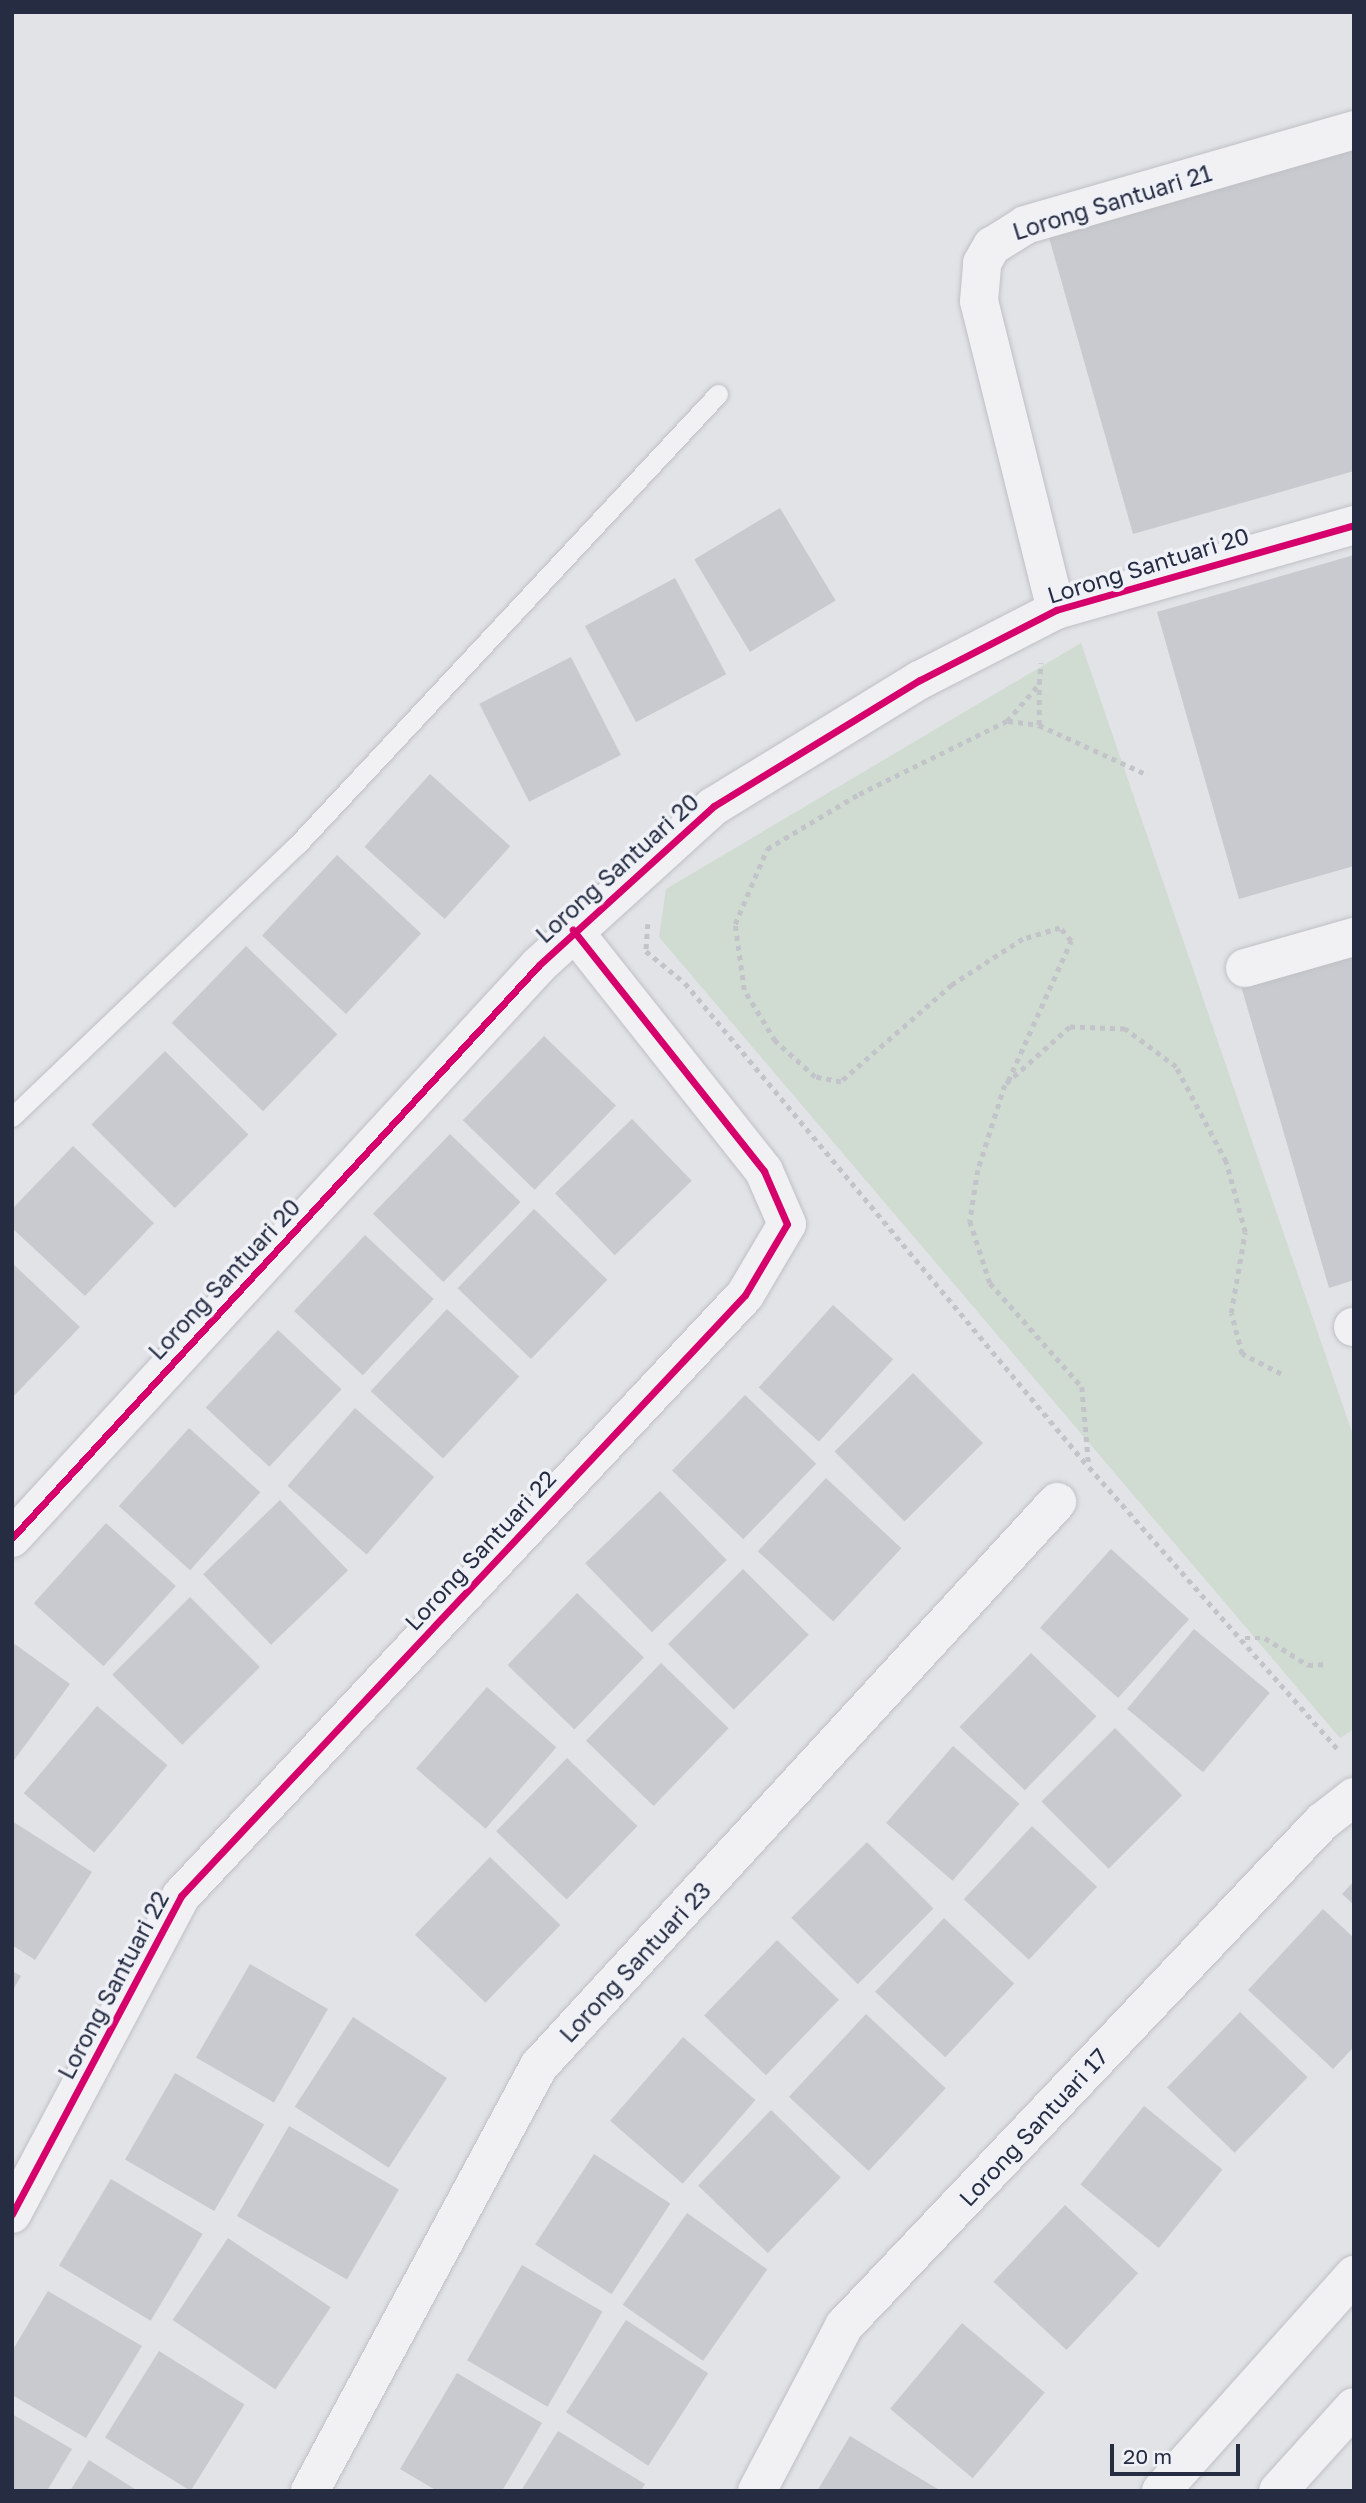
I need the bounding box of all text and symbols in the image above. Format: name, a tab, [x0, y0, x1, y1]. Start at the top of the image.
street label: Lorong Santuari 21	[1009, 159, 1215, 245]
street label: Lorong Santuari 20	[1044, 521, 1252, 609]
street label: Lorong Santuari 20	[530, 788, 704, 948]
street label: Lorong Santuari 20	[142, 1193, 306, 1365]
street label: Lorong Santuari 22	[399, 1464, 561, 1636]
street label: Lorong Santuari 23	[554, 1876, 716, 2048]
street label: Lorong Santuari 22	[52, 1886, 174, 2084]
street label: Lorong Santuari 17	[953, 2043, 1113, 2211]
scale bar	[1114, 2430, 1244, 2474]
text: 20 m	[1123, 2443, 1172, 2469]

